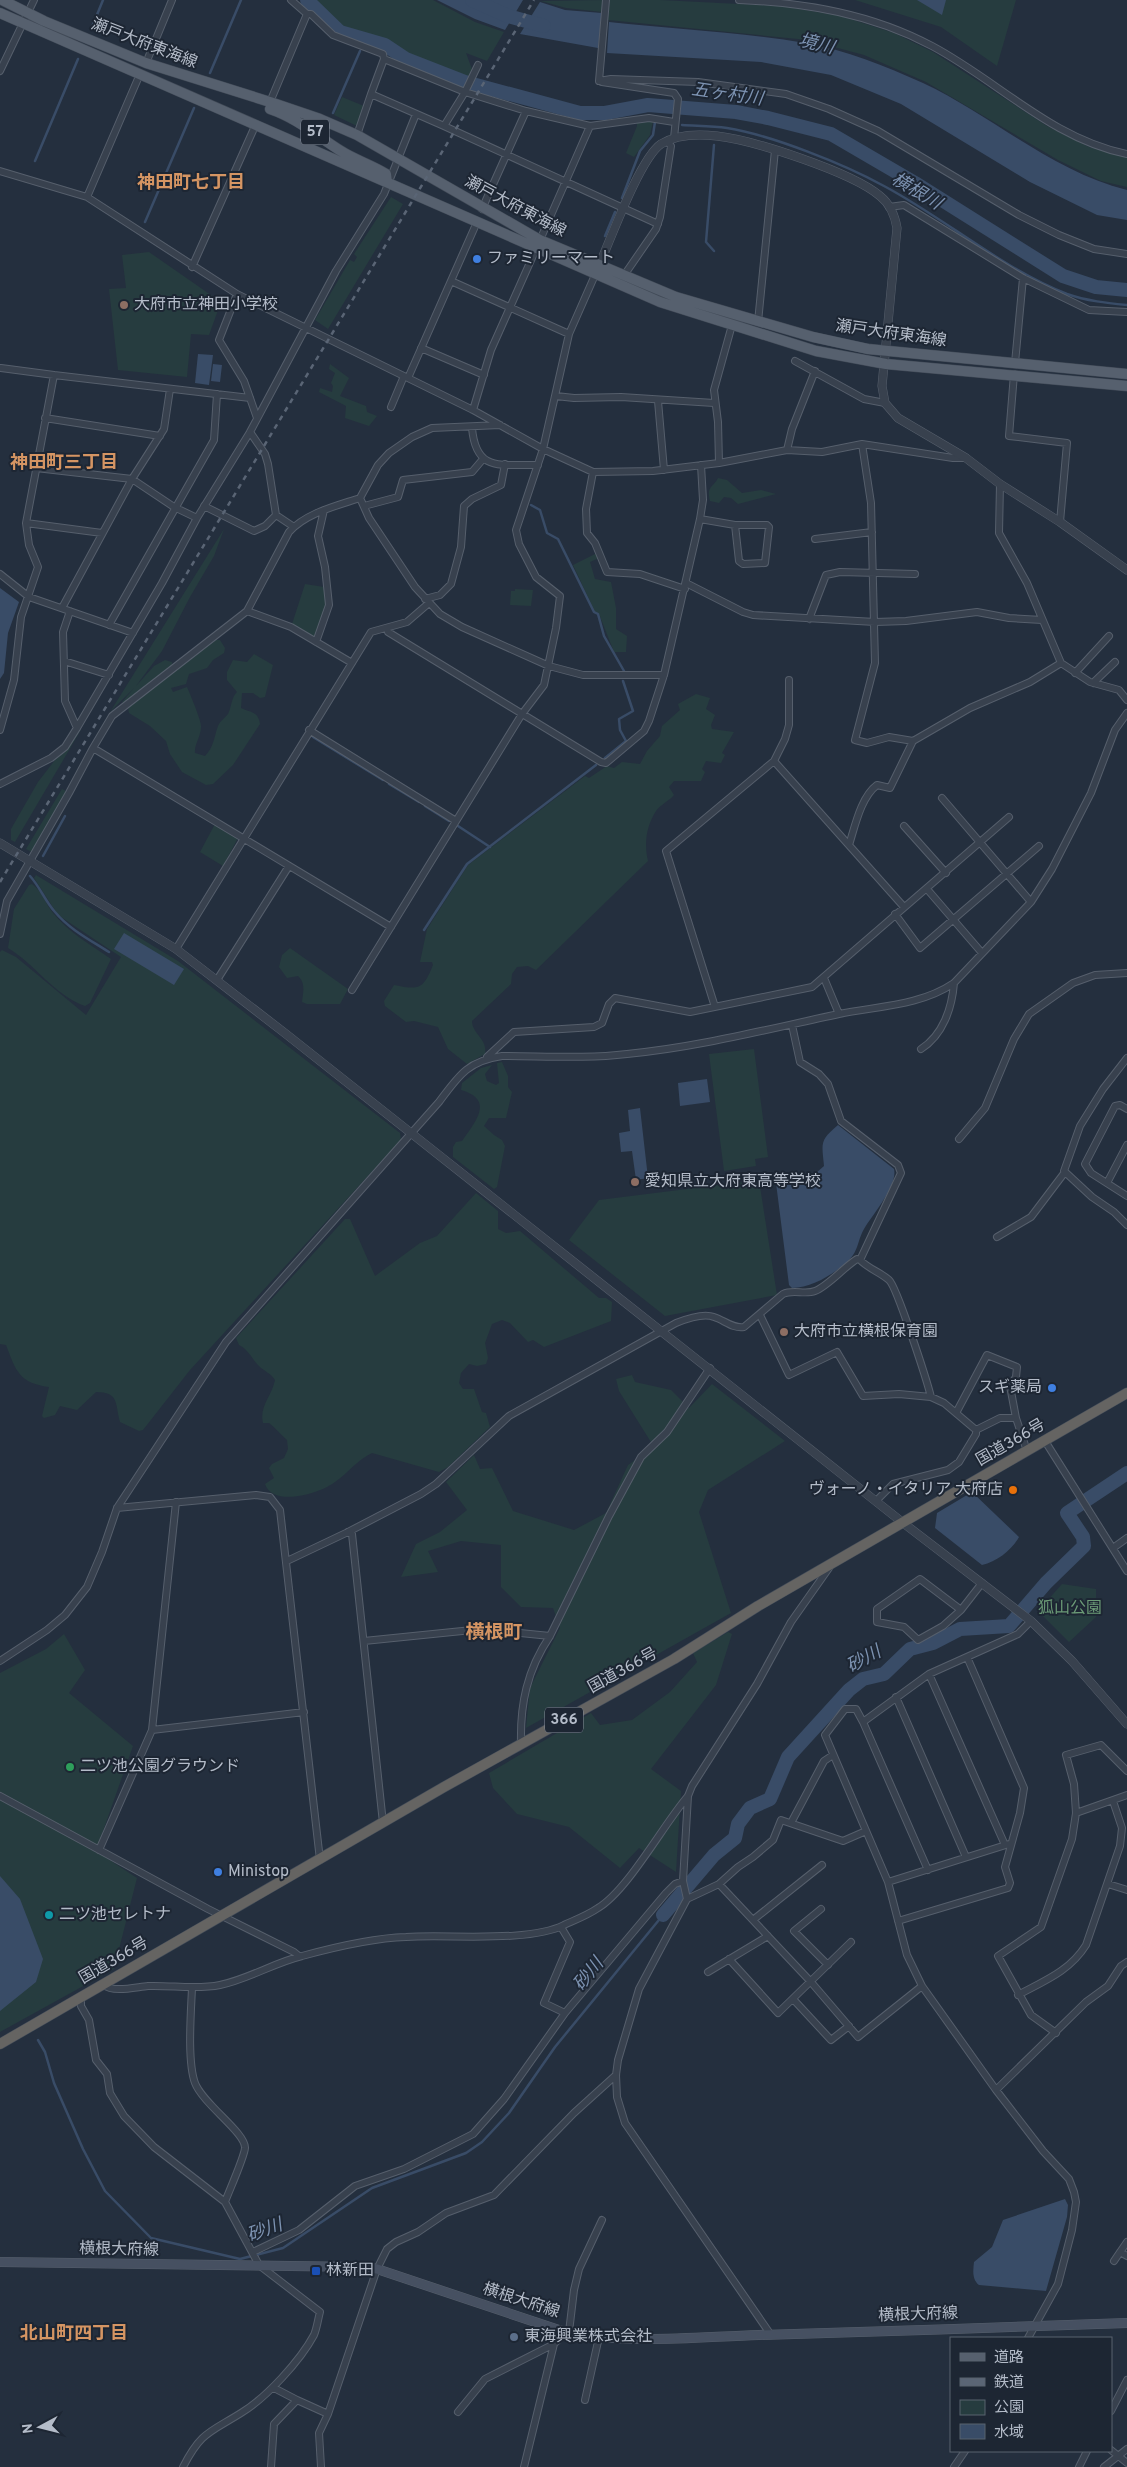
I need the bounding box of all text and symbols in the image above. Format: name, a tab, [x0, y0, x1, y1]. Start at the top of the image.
street label: 瀬戸大府東海線	[88, 15, 200, 73]
water label: 境川	[796, 29, 838, 61]
water label: 五ヶ村川	[690, 79, 766, 112]
road number: 57	[301, 120, 329, 144]
water label: 横根川	[887, 168, 947, 217]
district label: 神田町七丁目	[137, 172, 245, 195]
street label: 瀬戸大府東海線	[461, 172, 569, 242]
place label: ファミリーマート	[487, 249, 615, 269]
marker: ファミリーマート	[471, 253, 483, 265]
place label: 大府市立神田小学校	[134, 295, 278, 315]
marker: 大府市立神田小学校	[118, 299, 130, 311]
street label: 瀬戸大府東海線	[834, 316, 948, 352]
district label: 神田町三丁目	[10, 452, 118, 475]
place label: 愛知県立大府東高等学校	[645, 1172, 821, 1192]
marker: 愛知県立大府東高等学校	[629, 1176, 641, 1188]
place label: 大府市立横根保育園	[794, 1322, 938, 1342]
marker: 大府市立横根保育園	[778, 1326, 790, 1338]
place label: スギ薬局	[978, 1378, 1042, 1398]
marker: スギ薬局	[1046, 1382, 1058, 1394]
street label: 国道366号	[973, 1415, 1049, 1471]
place label: ヴォーノ・イタリア 大府店	[809, 1480, 1003, 1500]
marker: ヴォーノ・イタリア 大府店	[1007, 1484, 1019, 1496]
park label: 狐山公園	[1038, 1599, 1102, 1619]
district label: 横根町	[465, 1621, 523, 1645]
water label: 砂川	[843, 1640, 887, 1679]
street label: 国道366号	[585, 1644, 661, 1698]
road number: 366	[545, 1708, 583, 1732]
place label: 二ツ池公園グラウンド	[80, 1757, 240, 1777]
marker: 二ツ池公園グラウンド	[64, 1761, 76, 1773]
place label: Ministop	[228, 1862, 289, 1882]
marker: Ministop	[212, 1866, 224, 1878]
place label: 二ツ池セレトナ	[59, 1905, 171, 1925]
marker: 二ツ池セレトナ	[43, 1909, 55, 1921]
street label: 国道366号	[76, 1933, 152, 1989]
water label: 砂川	[569, 1952, 611, 1996]
water label: 砂川	[244, 2213, 288, 2248]
street label: 横根大府線	[79, 2239, 159, 2261]
place label: 林新田	[326, 2261, 374, 2281]
marker: 林新田	[310, 2265, 322, 2277]
street label: 横根大府線	[480, 2279, 562, 2323]
street label: 横根大府線	[878, 2304, 958, 2326]
district label: 北山町四丁目	[20, 2323, 128, 2346]
place label: 東海興業株式会社	[524, 2327, 652, 2347]
marker: 東海興業株式会社	[508, 2331, 520, 2343]
legend	[950, 2337, 1112, 2452]
text: 道路	[994, 2349, 1024, 2368]
text: 鉄道	[994, 2374, 1024, 2393]
text: 公園	[994, 2399, 1024, 2418]
north arrow	[15, 2402, 65, 2452]
text: N	[20, 2422, 38, 2434]
text: 水域	[994, 2424, 1024, 2443]

